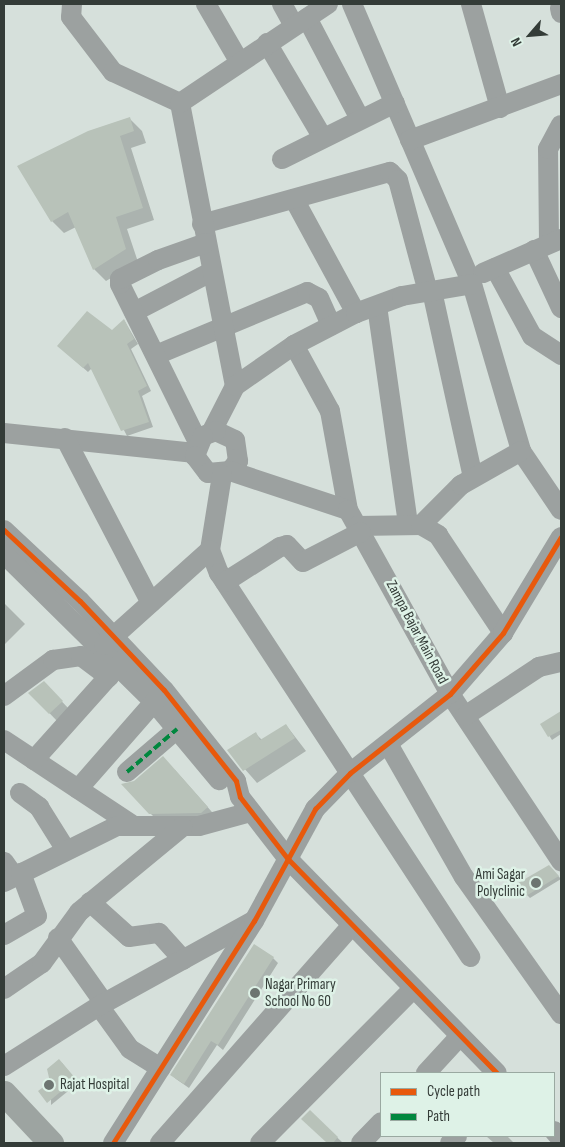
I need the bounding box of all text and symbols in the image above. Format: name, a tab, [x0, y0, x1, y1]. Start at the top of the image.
north arrow	[505, 10, 555, 60]
text: N	[507, 35, 525, 49]
street label: Zampa Bajar Main Road	[382, 577, 452, 687]
place label: Ami Sagar Polyclinic	[475, 865, 525, 900]
marker: Ami Sagar Polyclinic	[529, 876, 543, 890]
place label: Nagar Primary School No 60	[265, 975, 336, 1010]
marker: Nagar Primary School No 60	[249, 987, 261, 999]
legend	[380, 1072, 555, 1137]
place label: Rajat Hospital	[60, 1076, 129, 1094]
marker: Rajat Hospital	[42, 1078, 56, 1092]
text: Cycle path	[427, 1082, 480, 1101]
text: Path	[427, 1107, 450, 1126]

